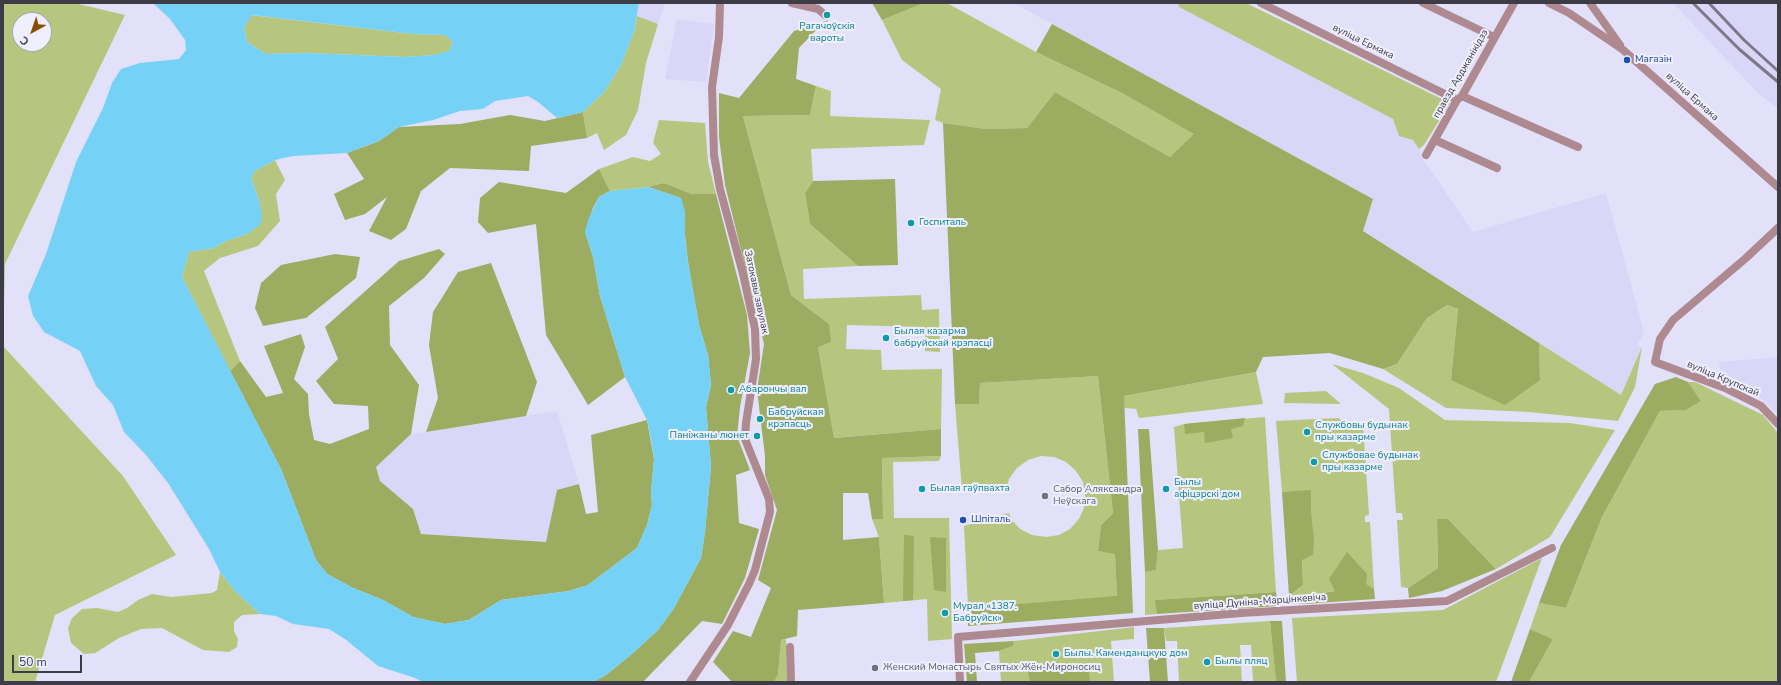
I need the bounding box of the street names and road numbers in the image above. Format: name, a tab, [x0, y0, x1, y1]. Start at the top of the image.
street label: вуліца Ермака	[1330, 22, 1396, 62]
street label: праезд Арджанікідзэ	[1431, 28, 1491, 120]
street label: вуліца Ермака	[1663, 70, 1721, 124]
street label: Затокавы завулак	[741, 249, 771, 335]
street label: вуліца Крупскай	[1685, 358, 1761, 400]
street label: вуліца Дуніна-Марцінкевіча	[1193, 591, 1327, 613]

